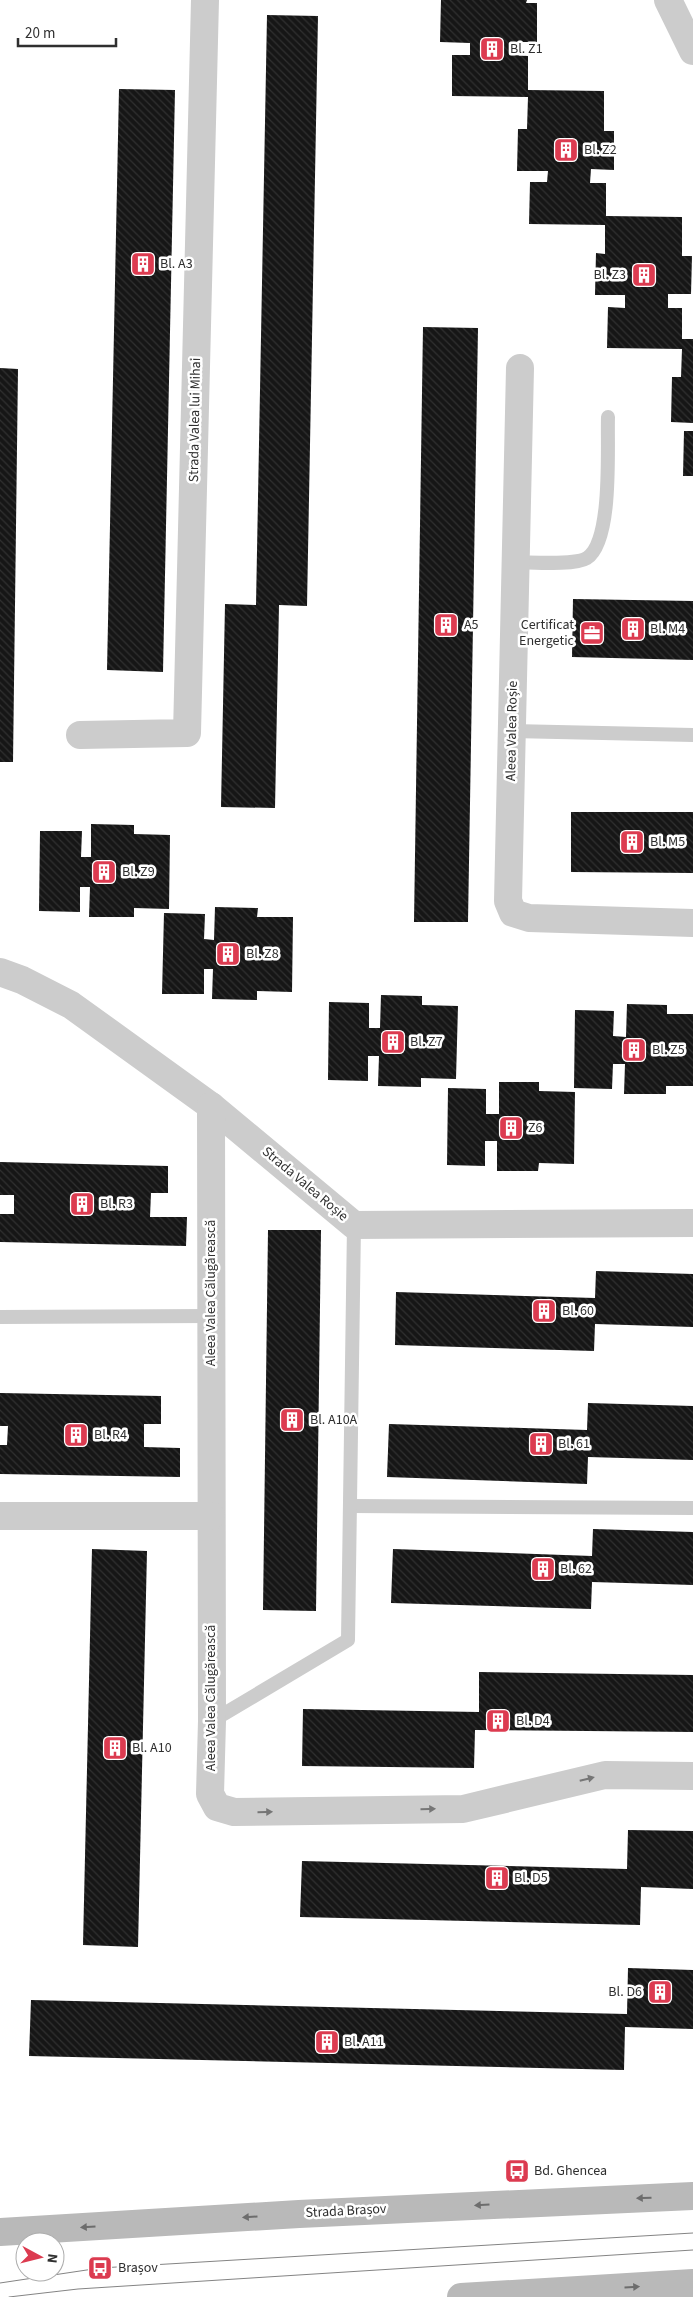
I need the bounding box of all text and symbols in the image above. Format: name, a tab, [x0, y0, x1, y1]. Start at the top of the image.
scale bar	[18, 15, 115, 47]
text: 20 m	[25, 23, 55, 44]
building icon: Bl. Z1	[479, 36, 505, 62]
place label: Bl. Z1	[510, 39, 543, 59]
building icon: Bl. Z2	[553, 137, 579, 163]
place label: Bl. Z2	[584, 140, 617, 160]
building icon: Bl. A3	[130, 251, 156, 277]
place label: Bl. A3	[160, 254, 193, 274]
building icon: Bl. Z3	[631, 262, 657, 288]
place label: Bl. Z3	[593, 265, 626, 285]
street label: Strada Valea lui Mihai	[184, 358, 206, 482]
building icon: A5	[433, 612, 459, 638]
place label: A5	[464, 615, 479, 635]
place label: Certificat Energetic	[519, 615, 575, 651]
building icon: Bl. M4	[620, 616, 646, 642]
place label: Bl. M4	[650, 619, 685, 639]
office icon: Certificat Energetic	[579, 620, 605, 646]
street label: Aleea Valea Roșie	[501, 681, 523, 781]
building icon: Bl. M5	[619, 829, 645, 855]
place label: Bl. M5	[650, 832, 685, 852]
building icon: Bl. Z9	[91, 859, 117, 885]
place label: Bl. Z9	[122, 862, 155, 882]
building icon: Bl. Z8	[215, 941, 241, 967]
place label: Bl. Z8	[246, 944, 279, 964]
building icon: Bl. Z7	[380, 1029, 406, 1055]
place label: Bl. Z7	[410, 1032, 443, 1052]
building icon: Bl. Z5	[621, 1037, 647, 1063]
place label: Bl. Z5	[652, 1040, 685, 1060]
building icon: Z6	[498, 1115, 524, 1141]
place label: Z6	[528, 1118, 543, 1138]
street label: Strada Valea Roșie	[258, 1142, 352, 1226]
building icon: Bl. R3	[69, 1191, 95, 1217]
place label: Bl. R3	[100, 1194, 133, 1214]
street label: Aleea Valea Călugărească	[201, 1220, 221, 1366]
building icon: Bl. 60	[531, 1298, 557, 1324]
place label: Bl. 60	[562, 1301, 594, 1321]
building icon: Bl. A10A	[279, 1407, 305, 1433]
place label: Bl. A10A	[310, 1410, 358, 1430]
building icon: Bl. R4	[63, 1422, 89, 1448]
place label: Bl. R4	[94, 1425, 127, 1445]
building icon: Bl. 61	[528, 1431, 554, 1457]
place label: Bl. 61	[558, 1434, 590, 1454]
building icon: Bl. 62	[530, 1556, 556, 1582]
place label: Bl. 62	[560, 1559, 592, 1579]
street label: Aleea Valea Călugărească	[201, 1625, 221, 1771]
building icon: Bl. D4	[485, 1708, 511, 1734]
place label: Bl. D4	[516, 1711, 550, 1731]
building icon: Bl. A10	[102, 1735, 128, 1761]
place label: Bl. A10	[132, 1738, 172, 1758]
one-way arrow	[579, 1775, 594, 1783]
one-way arrow	[420, 1805, 436, 1813]
one-way arrow	[257, 1808, 273, 1816]
building icon: Bl. D5	[484, 1865, 510, 1891]
place label: Bl. D5	[514, 1868, 548, 1888]
building icon: Bl. D6	[647, 1979, 673, 2005]
place label: Bl. D6	[608, 1982, 642, 2002]
building icon: Bl. A11	[314, 2029, 340, 2055]
place label: Bl. A11	[344, 2032, 384, 2052]
bus stop icon: Bd. Ghencea	[504, 2158, 530, 2184]
place label: Bd. Ghencea	[534, 2161, 607, 2181]
one-way arrow	[636, 2194, 652, 2202]
street label: Strada Brașov	[305, 2199, 387, 2223]
one-way arrow	[474, 2201, 490, 2209]
one-way arrow	[242, 2213, 258, 2221]
one-way arrow	[80, 2223, 96, 2231]
north arrow	[15, 2232, 65, 2282]
text: N	[41, 2253, 62, 2264]
bus stop icon: Brașov	[87, 2255, 113, 2281]
place label: Brașov	[118, 2258, 158, 2278]
one-way arrow	[624, 2282, 640, 2290]

